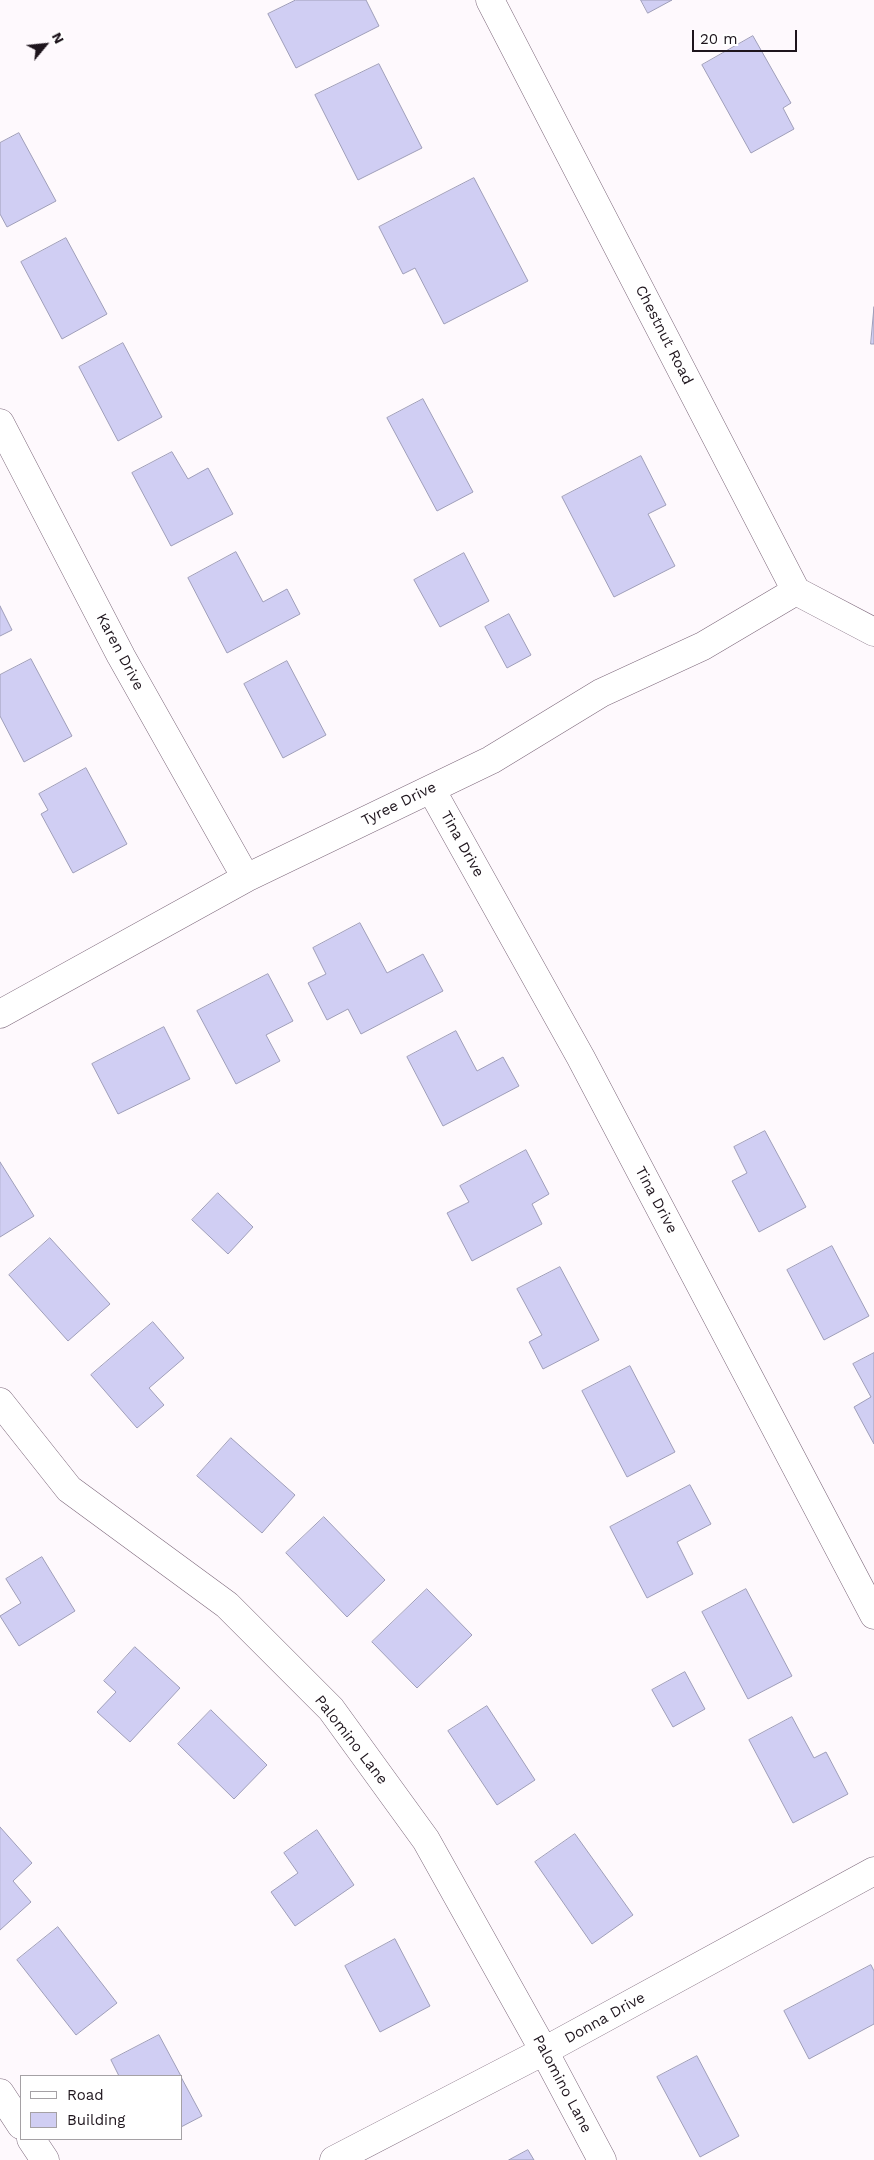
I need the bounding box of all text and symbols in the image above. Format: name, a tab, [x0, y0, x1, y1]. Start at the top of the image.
north arrow	[20, 20, 70, 70]
scale bar	[694, 20, 799, 52]
text: N	[49, 30, 68, 46]
text: 20 m	[700, 30, 738, 48]
street label: Chestnut Road	[631, 282, 697, 388]
street label: Karen Drive	[92, 611, 148, 693]
street label: Tyree Drive	[359, 778, 439, 830]
street label: Tina Drive	[436, 808, 488, 880]
street label: Tina Drive	[631, 1164, 681, 1236]
street label: Palomino Lane	[311, 1692, 391, 1788]
street label: Donna Drive	[562, 1988, 648, 2048]
street label: Palomino Lane	[529, 2032, 595, 2136]
legend	[20, 2075, 182, 2140]
text: Road	[67, 2086, 104, 2104]
text: Building	[67, 2111, 125, 2129]

